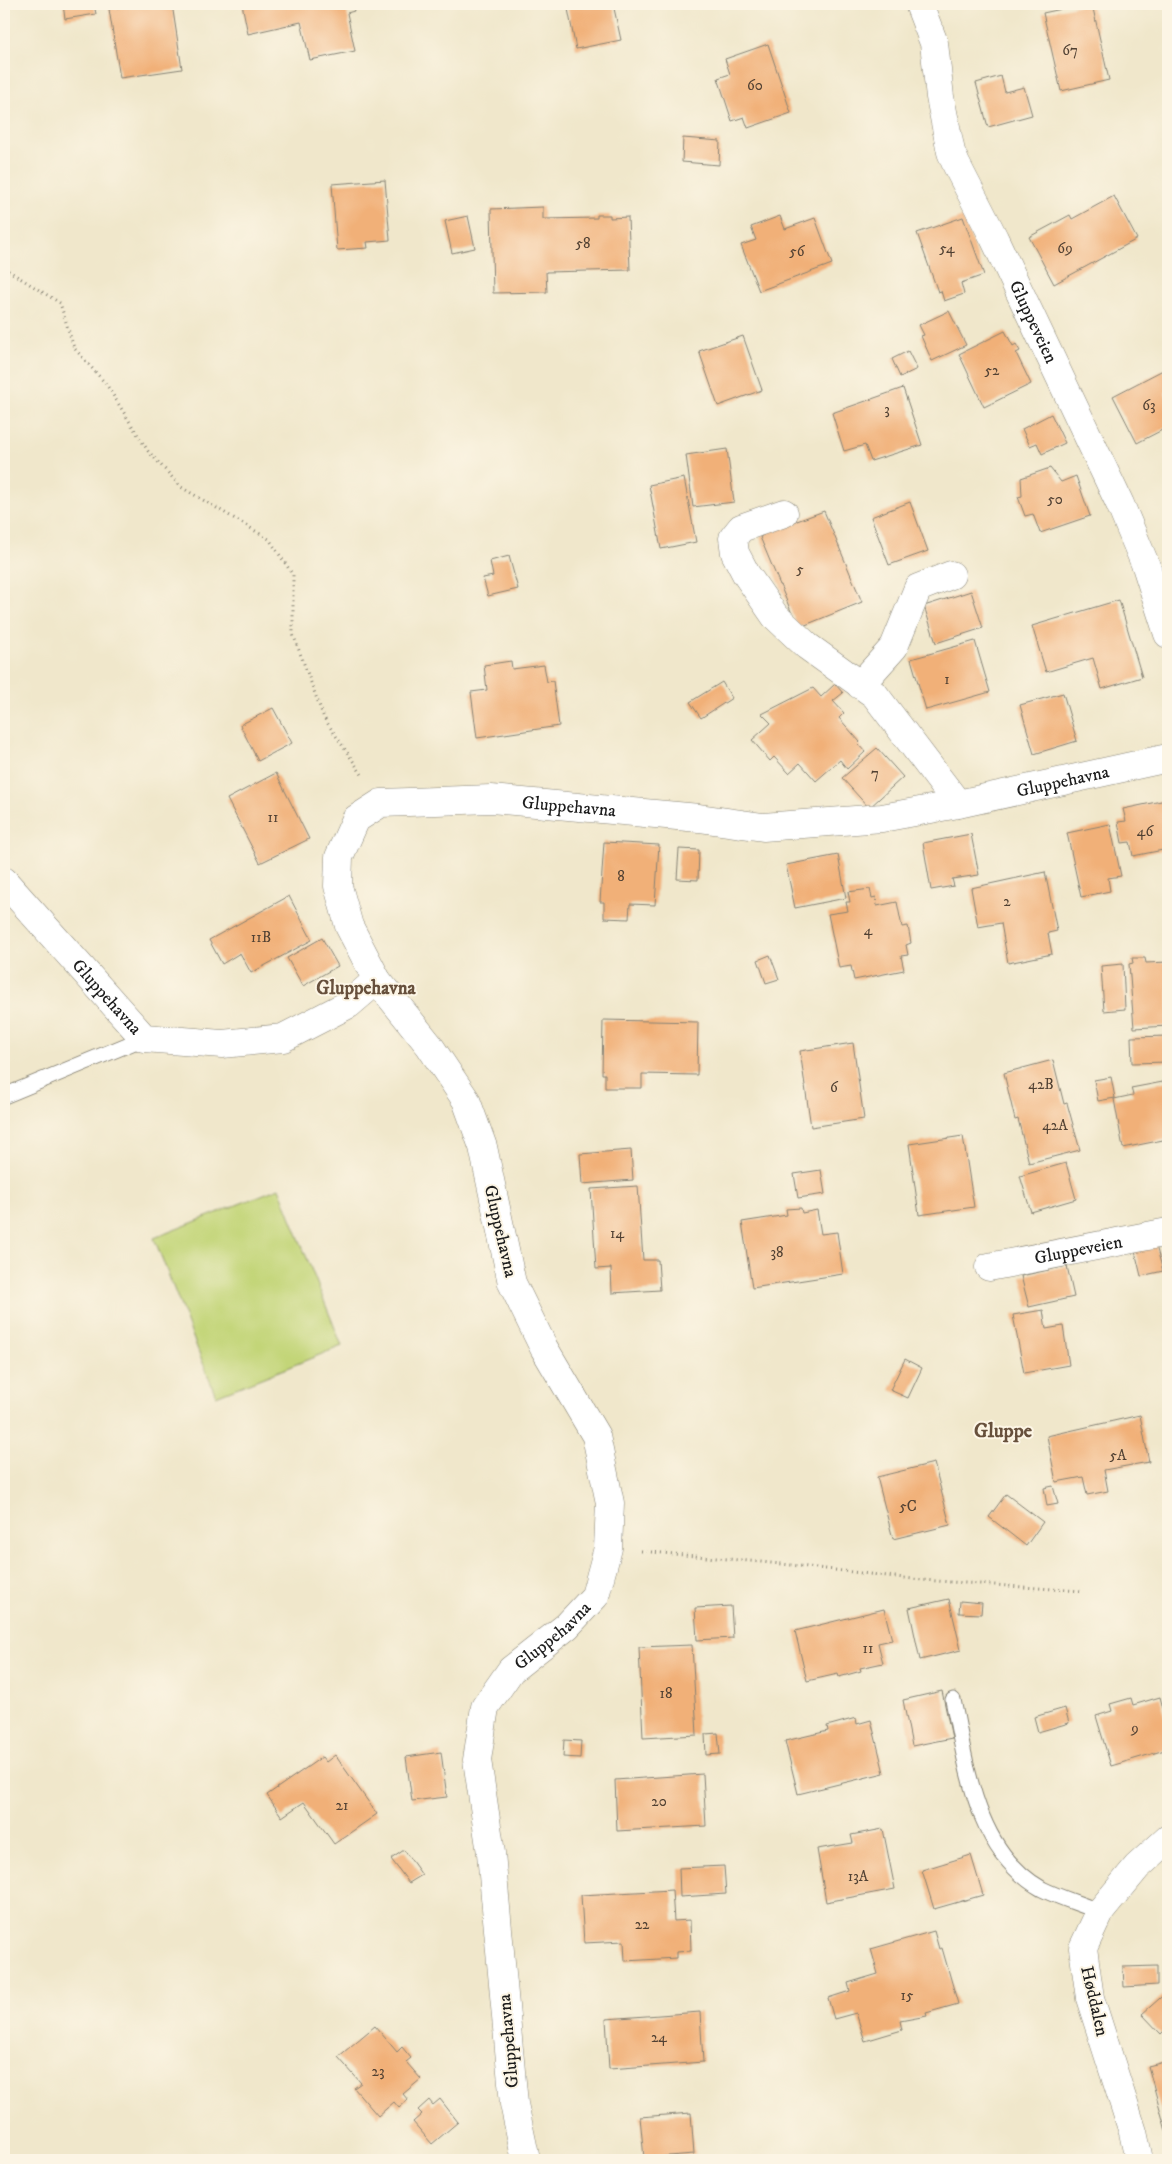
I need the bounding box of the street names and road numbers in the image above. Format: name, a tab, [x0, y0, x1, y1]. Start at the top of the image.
street label: Gluppeveien	[1004, 277, 1062, 368]
street label: Gluppehavna	[1015, 761, 1112, 803]
street label: Gluppehavna	[521, 792, 617, 822]
street label: Gluppehavna	[67, 955, 146, 1040]
street label: Gluppehavna	[479, 1183, 521, 1280]
street label: Gluppeveien	[1033, 1231, 1125, 1270]
street label: Gluppehavna	[510, 1597, 596, 1675]
street label: Høddalen	[1075, 1964, 1113, 2039]
street label: Gluppehavna	[494, 1993, 524, 2089]

